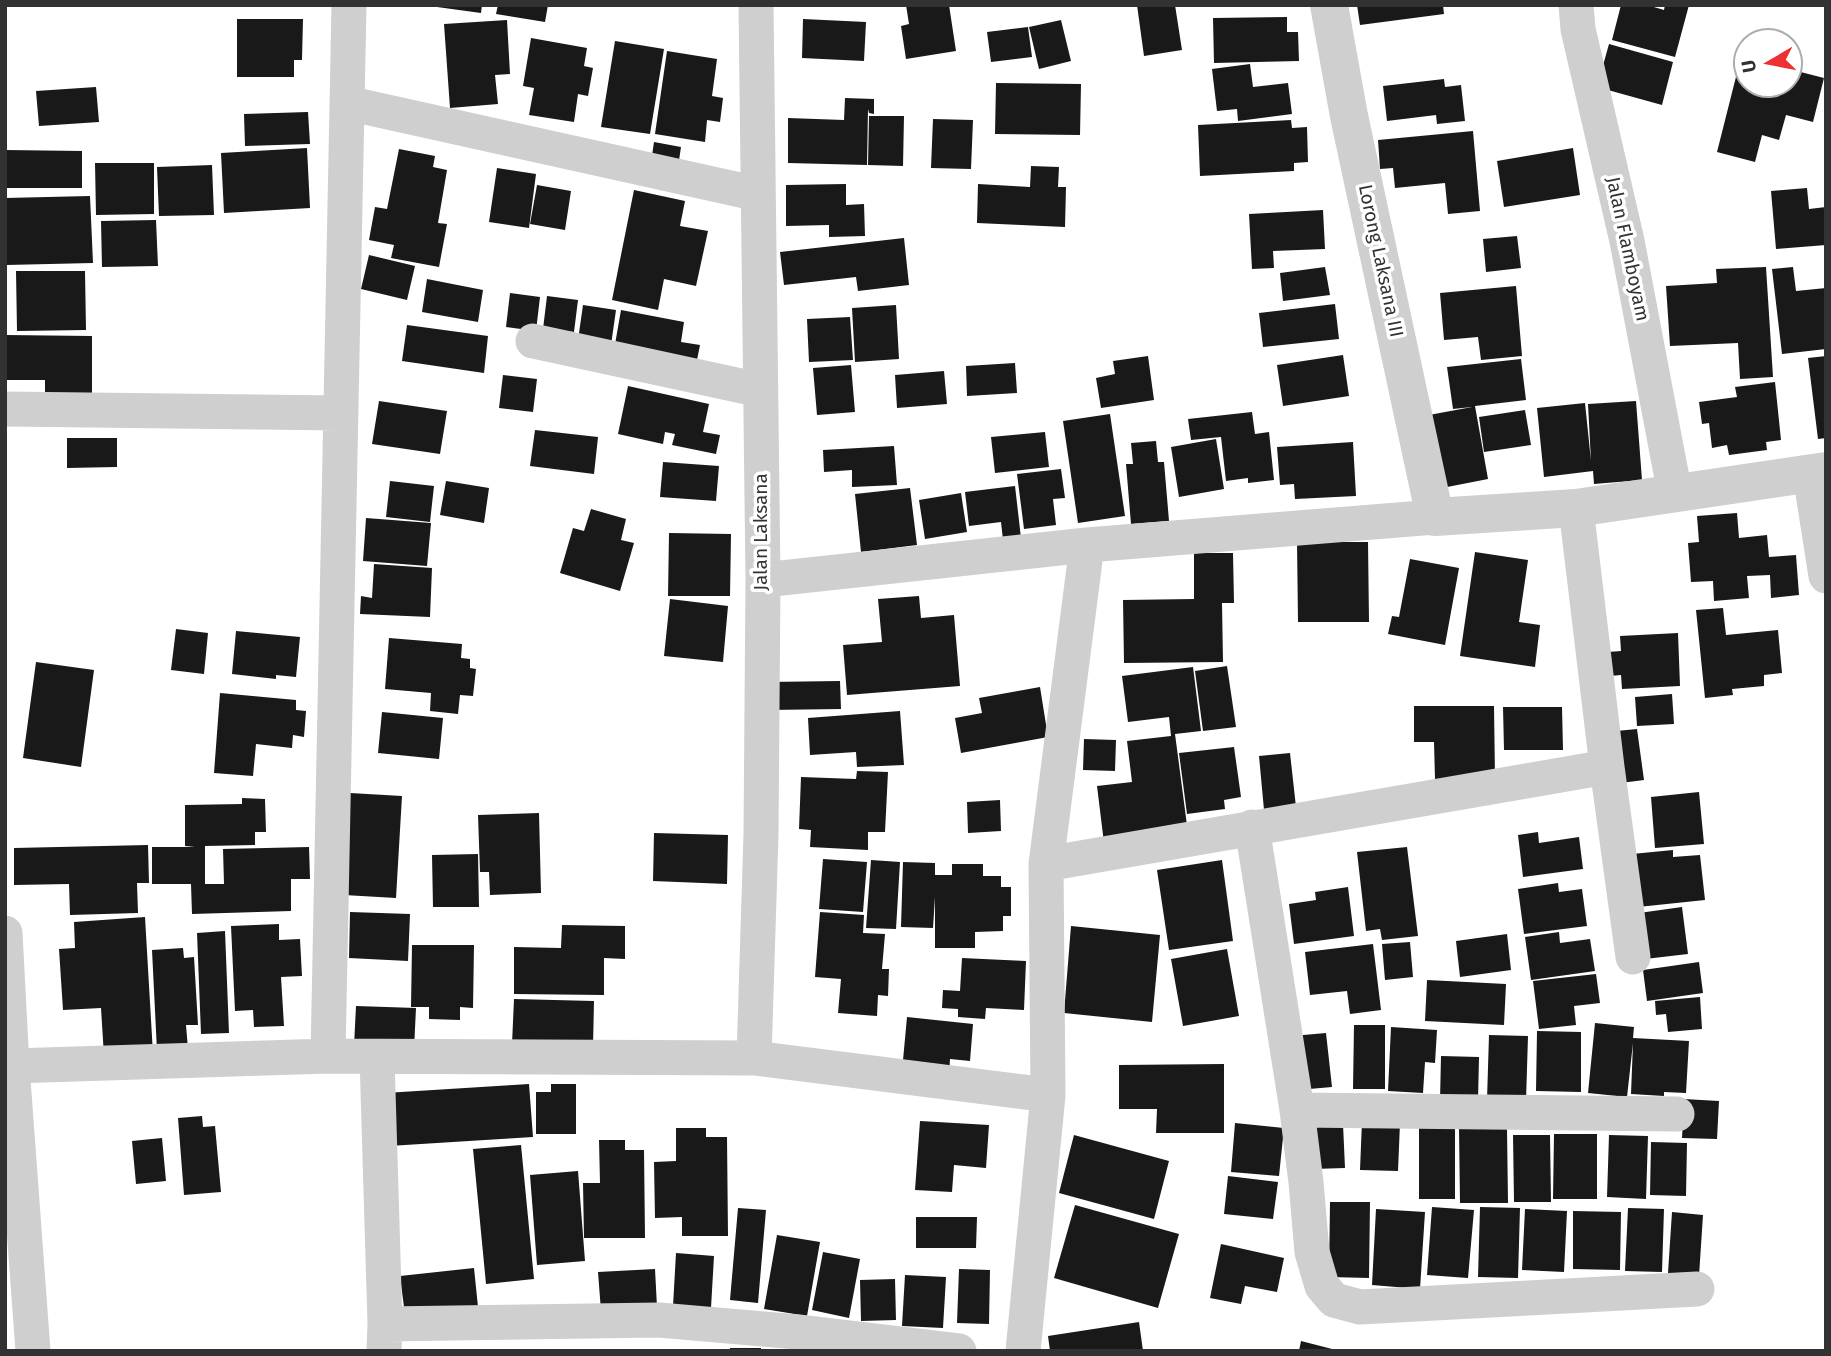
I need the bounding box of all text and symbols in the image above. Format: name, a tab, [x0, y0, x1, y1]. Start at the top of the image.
north arrow	[1733, 28, 1803, 98]
text: U	[1736, 58, 1761, 74]
street label: Jalan Flamboyam	[1601, 175, 1653, 323]
street label: Lorong Laksana III	[1353, 183, 1407, 339]
street label: Jalan Laksana	[751, 473, 773, 591]

